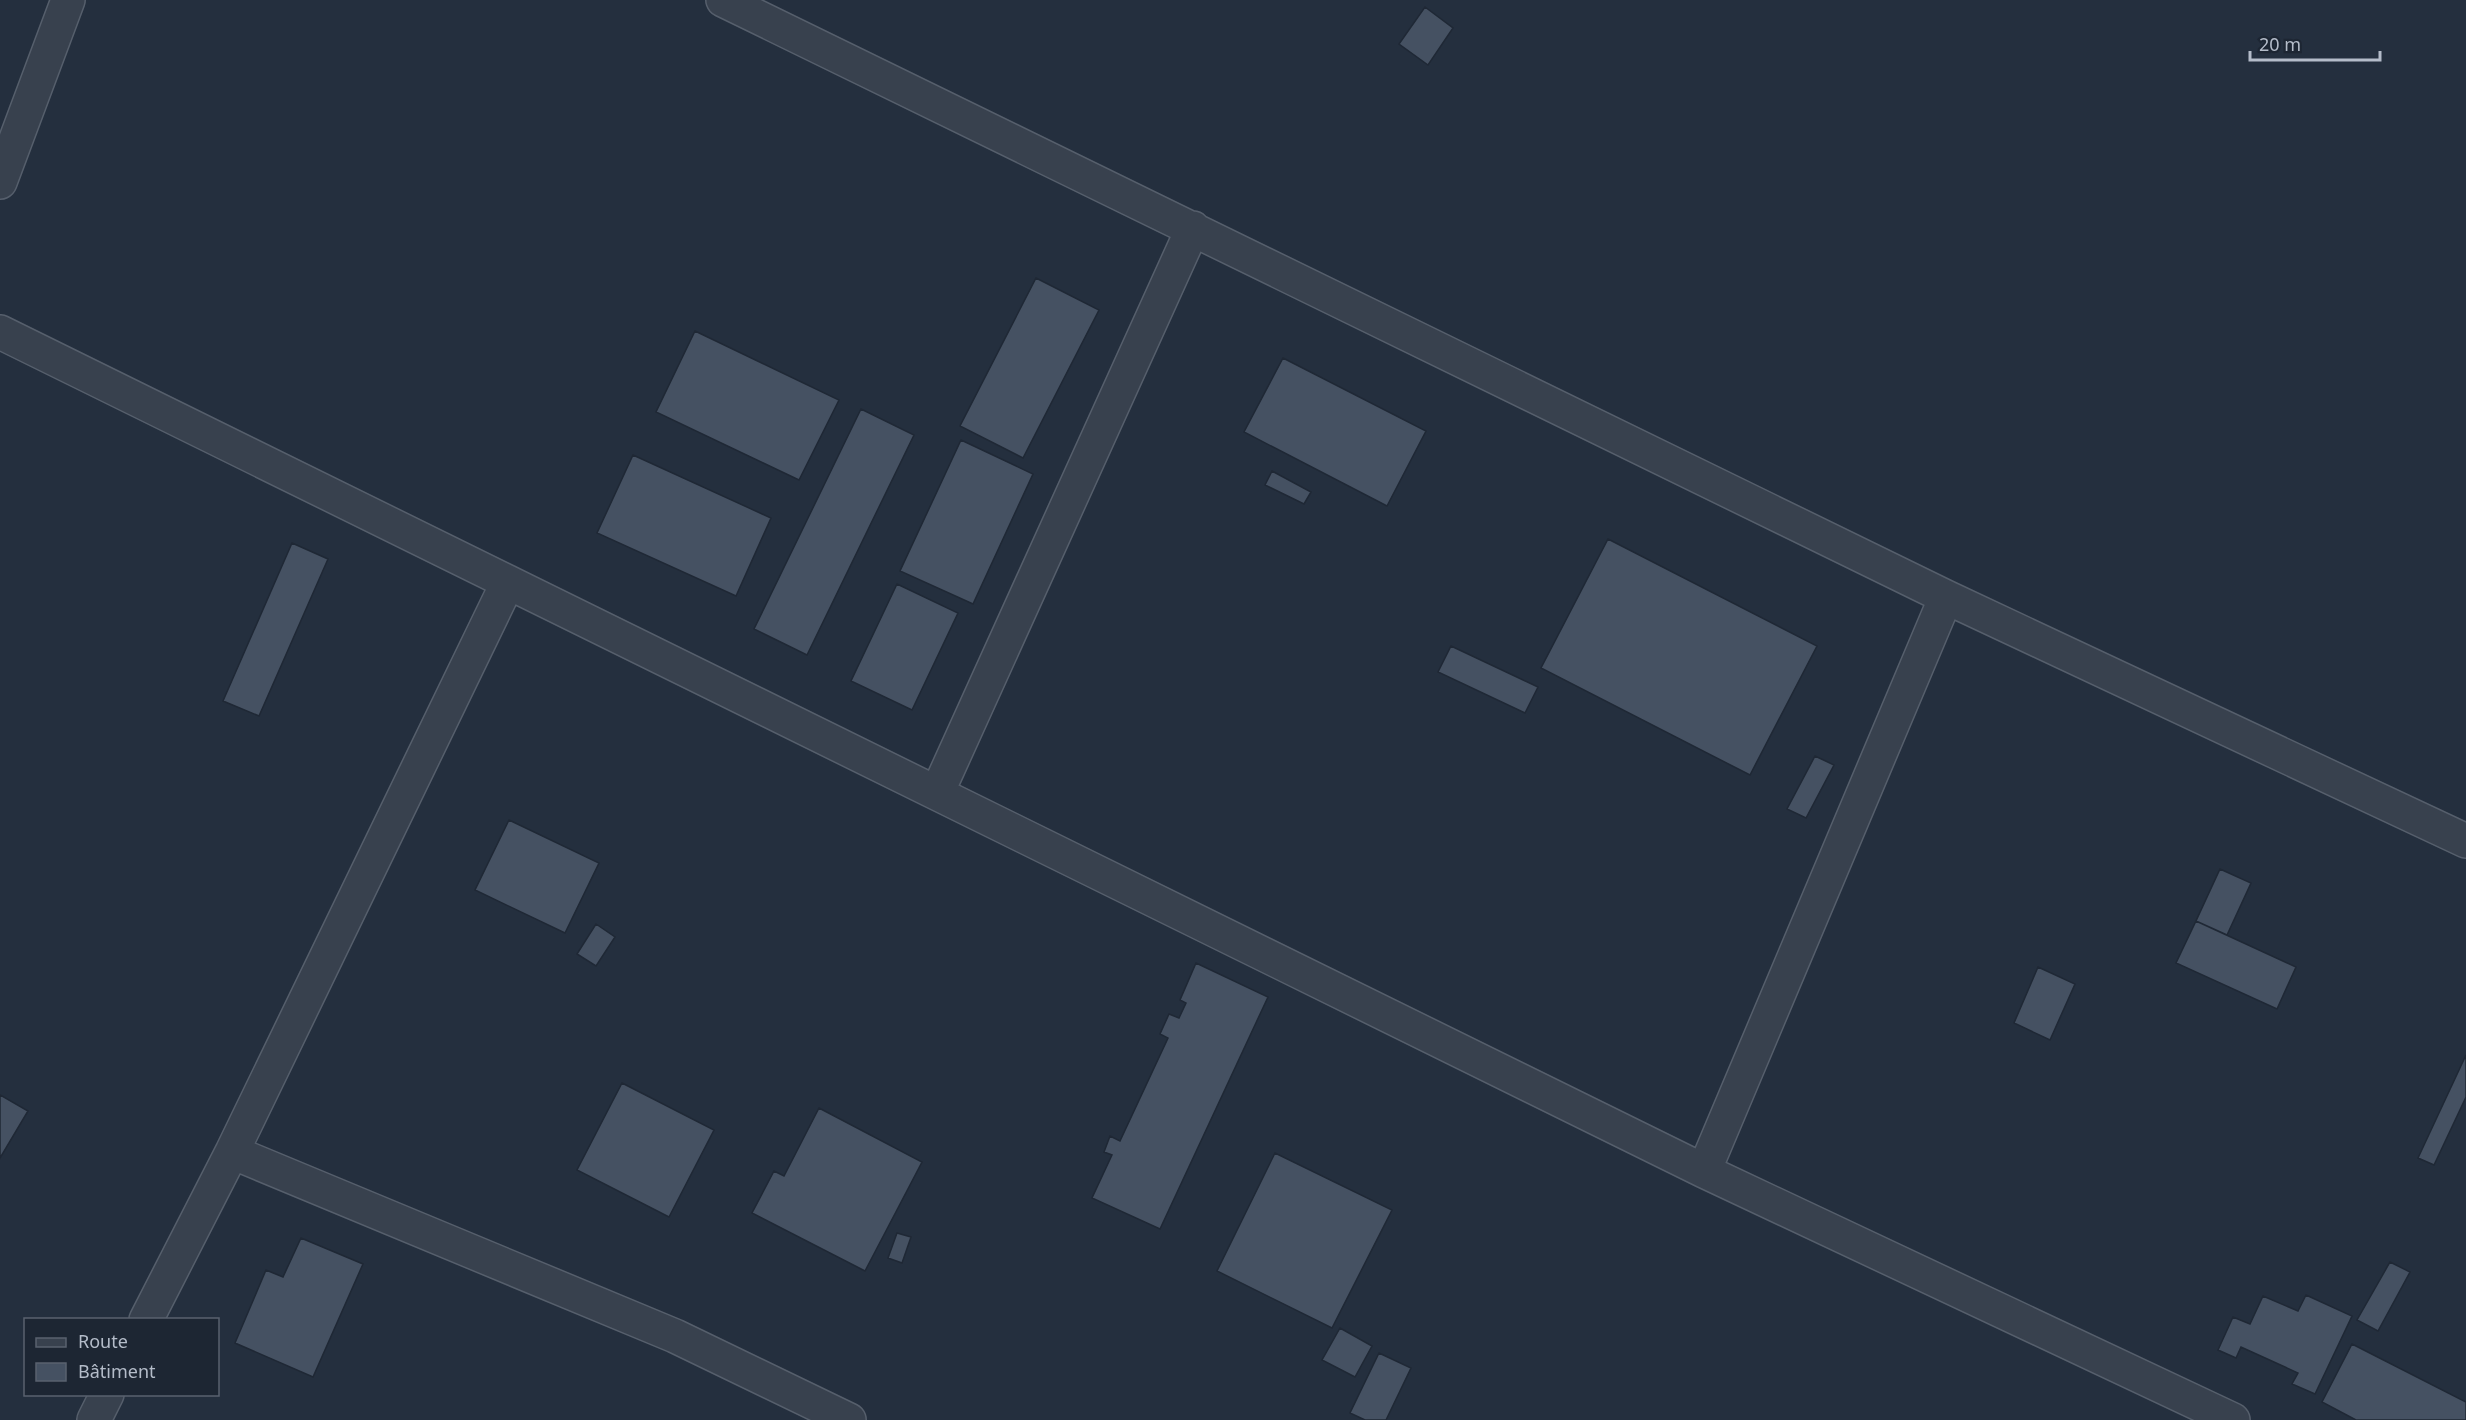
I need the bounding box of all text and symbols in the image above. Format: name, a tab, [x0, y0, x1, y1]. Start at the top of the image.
scale bar	[2250, 24, 2380, 62]
text: 20 m	[2259, 32, 2301, 56]
legend	[24, 1318, 219, 1396]
text: Route	[78, 1329, 128, 1353]
text: Bâtiment	[78, 1359, 156, 1383]

